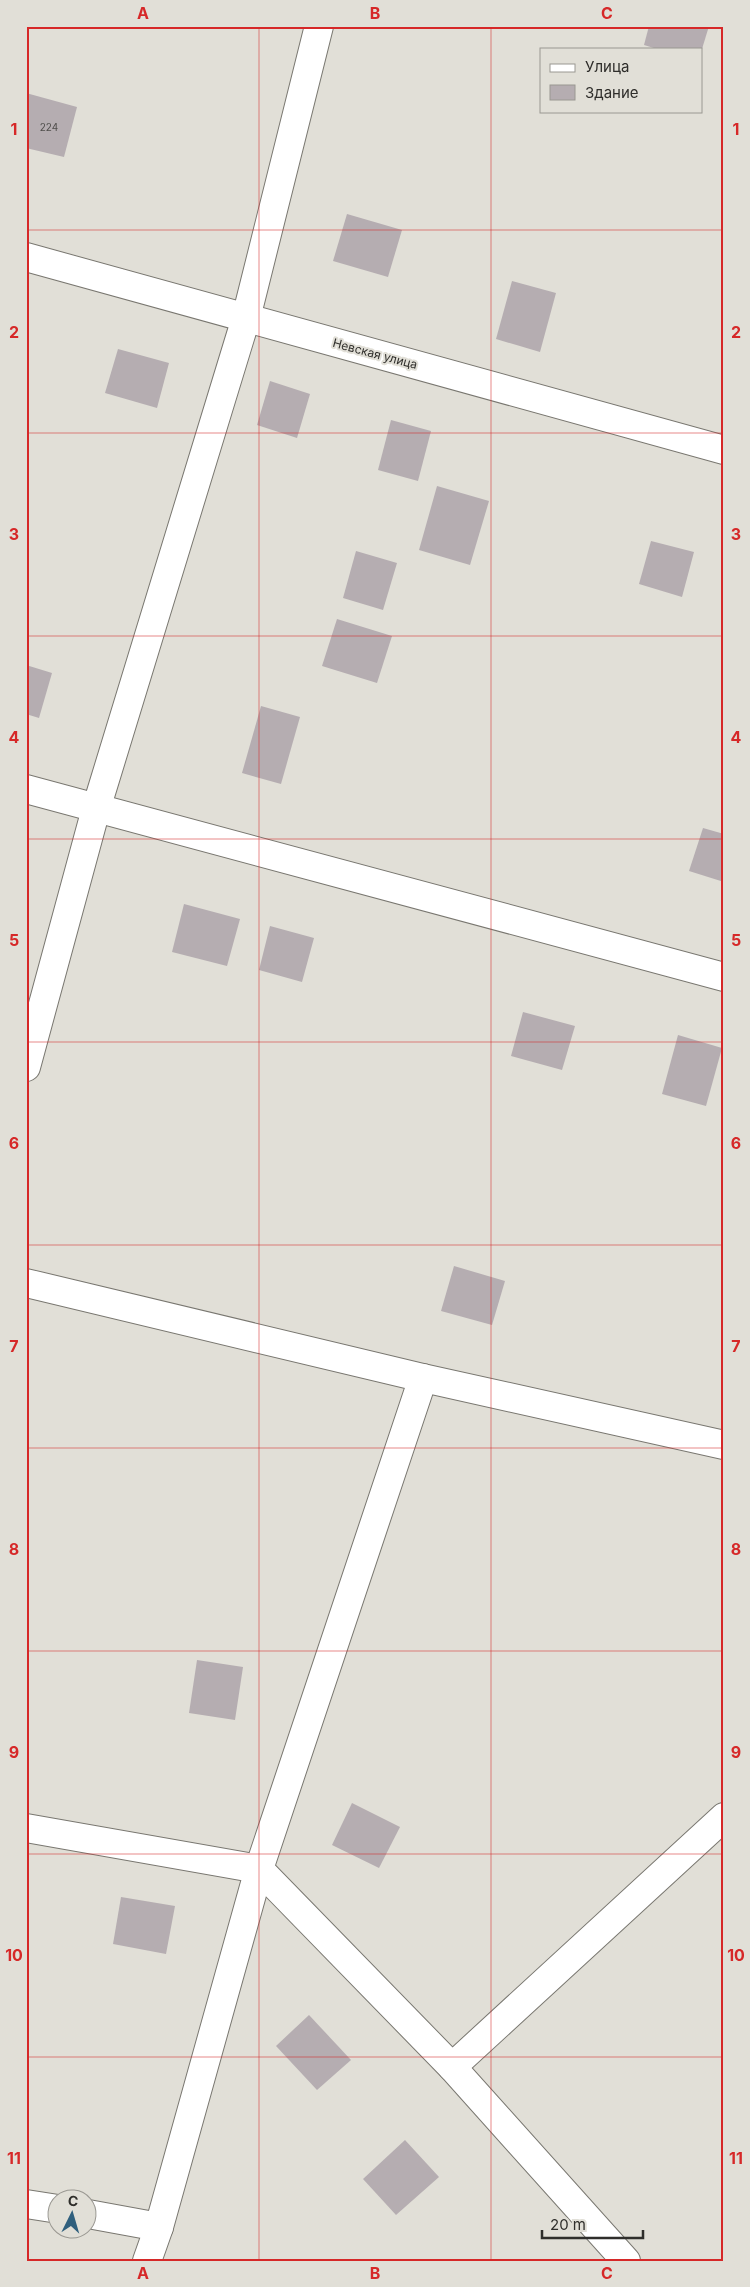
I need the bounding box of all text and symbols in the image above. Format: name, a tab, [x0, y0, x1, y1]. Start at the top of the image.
text: A	[137, 3, 149, 23]
text: B	[370, 3, 380, 23]
text: C	[601, 3, 613, 23]
legend	[540, 48, 702, 112]
text: Улица	[585, 57, 629, 76]
text: Здание	[585, 83, 639, 102]
text: 1	[11, 119, 17, 139]
text: 1	[733, 119, 739, 139]
house number: 224	[40, 121, 58, 133]
text: 2	[9, 322, 19, 342]
text: 2	[731, 322, 741, 342]
street label: Невская улица	[331, 335, 419, 372]
text: 3	[9, 524, 19, 544]
text: 3	[731, 524, 741, 544]
text: 4	[9, 727, 20, 747]
text: 4	[731, 727, 742, 747]
text: 5	[9, 930, 19, 950]
text: 5	[731, 930, 741, 950]
text: 6	[9, 1133, 19, 1153]
text: 6	[731, 1133, 741, 1153]
text: 7	[9, 1336, 19, 1356]
text: 7	[731, 1336, 741, 1356]
text: 8	[9, 1539, 19, 1559]
text: 8	[731, 1539, 741, 1559]
text: 9	[9, 1742, 19, 1762]
text: 9	[731, 1742, 741, 1762]
text: 10	[5, 1945, 23, 1965]
text: 10	[727, 1945, 745, 1965]
text: 11	[7, 2148, 21, 2168]
text: 11	[729, 2148, 743, 2168]
north arrow	[48, 2190, 98, 2240]
text: С	[67, 2192, 79, 2209]
scale bar	[542, 2207, 644, 2239]
text: 20 m	[550, 2215, 586, 2234]
text: A	[137, 2263, 149, 2283]
text: B	[370, 2263, 380, 2283]
text: C	[601, 2263, 613, 2283]

